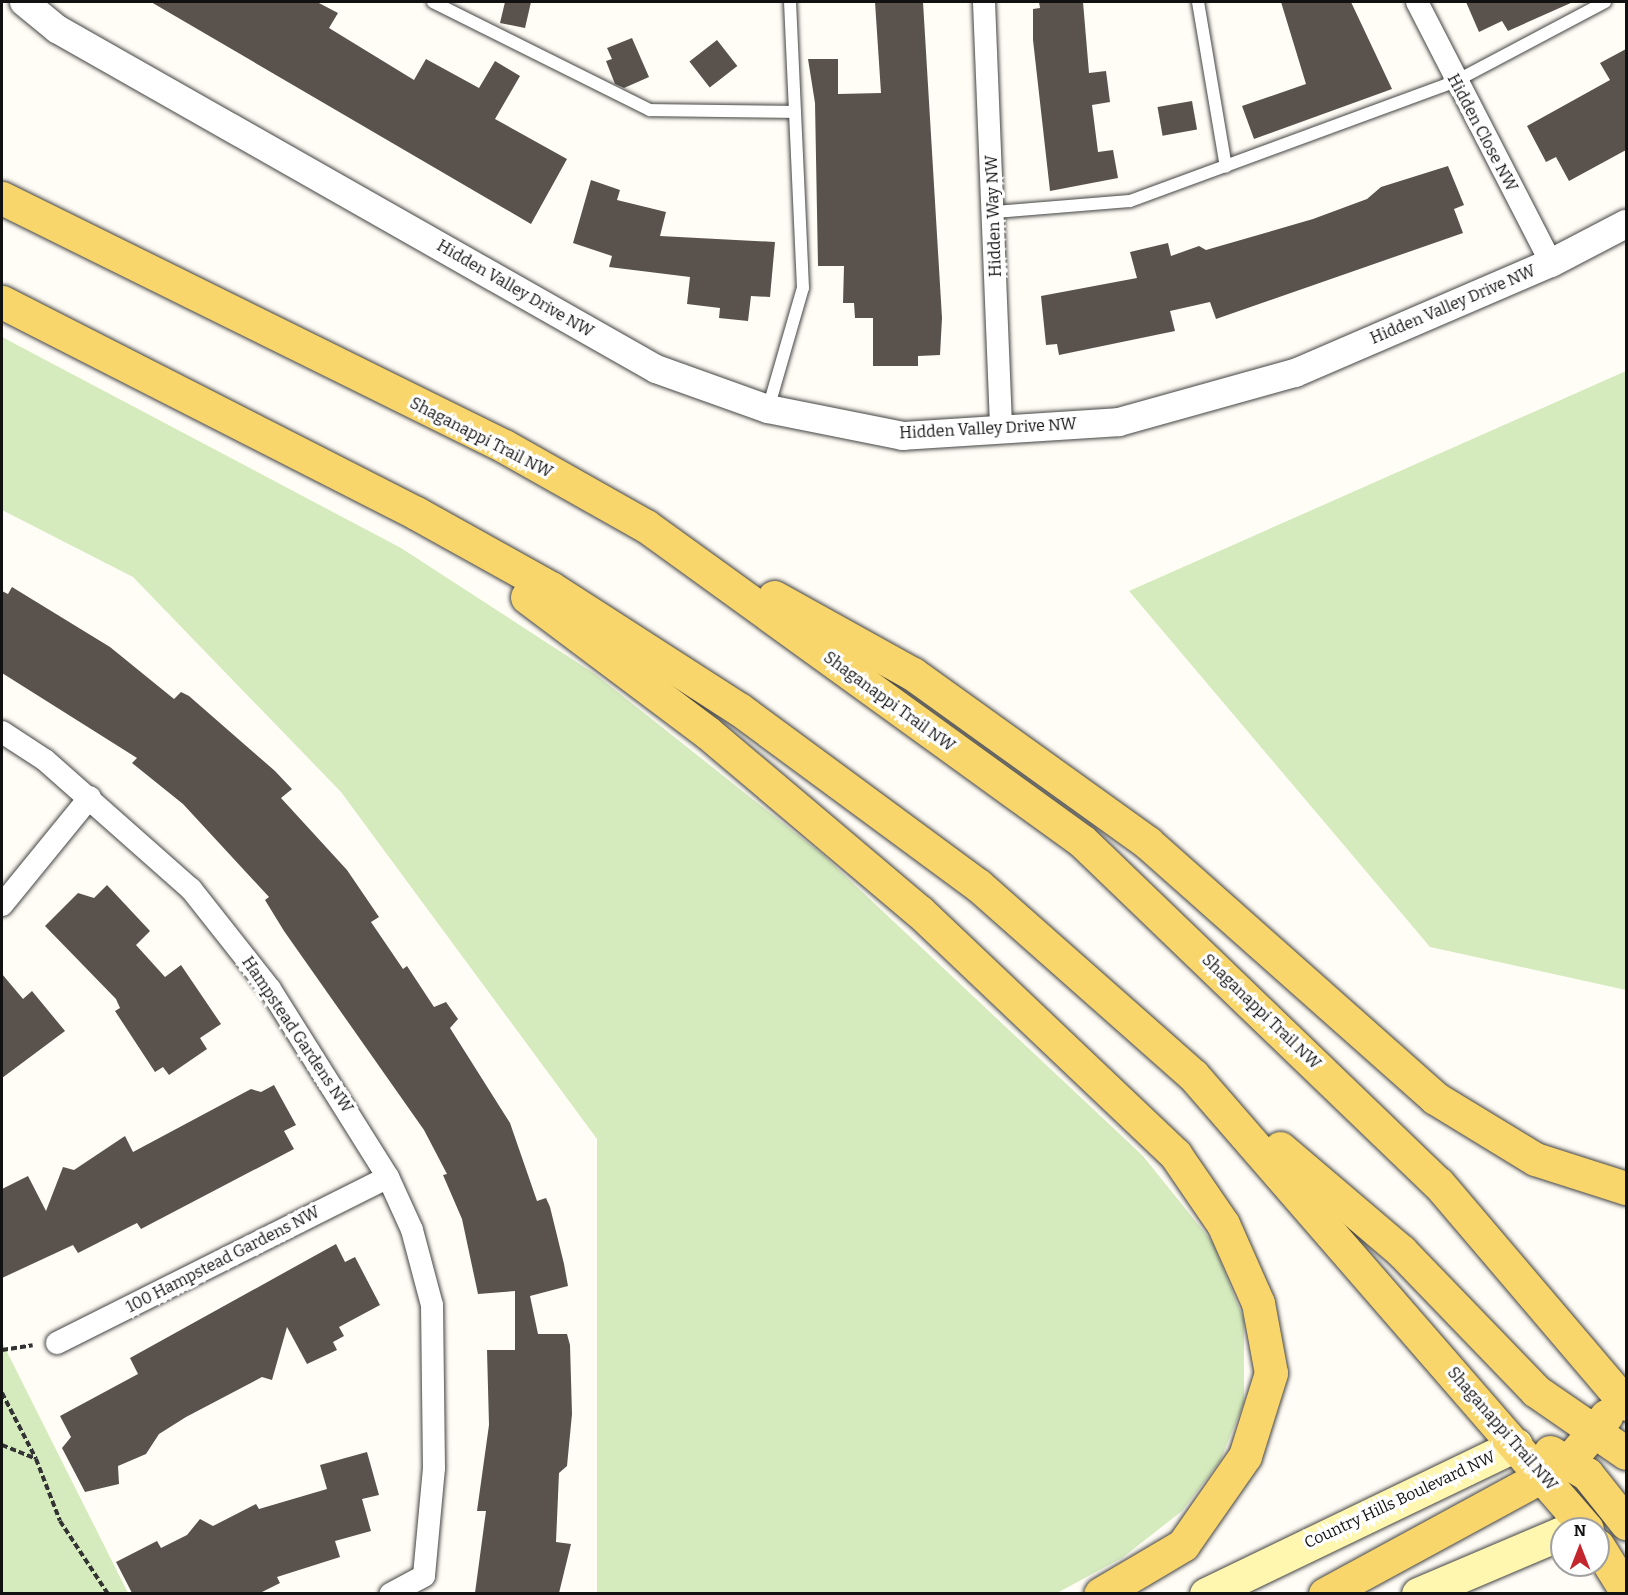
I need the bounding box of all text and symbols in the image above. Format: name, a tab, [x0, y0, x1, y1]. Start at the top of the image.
street label: Hidden Close NW	[1443, 71, 1521, 195]
street label: Hidden Way NW	[982, 155, 1006, 277]
street label: Hidden Valley Drive NW	[433, 236, 597, 342]
street label: Hidden Valley Drive NW	[1367, 261, 1539, 349]
street label: Shaganappi Trail NW	[407, 394, 555, 482]
street label: Hidden Valley Drive NW	[899, 415, 1077, 443]
street label: Shaganappi Trail NW	[820, 648, 958, 756]
street label: Shaganappi Trail NW	[1198, 950, 1324, 1074]
street label: Hampstead Gardens NW	[237, 953, 357, 1117]
street label: 100 Hampstead Gardens NW	[123, 1203, 323, 1317]
street label: Shaganappi Trail NW	[1443, 1363, 1561, 1495]
street label: Country Hills Boulevard NW	[1301, 1447, 1499, 1553]
north arrow	[1550, 1517, 1610, 1577]
text: N	[1574, 1521, 1586, 1540]

